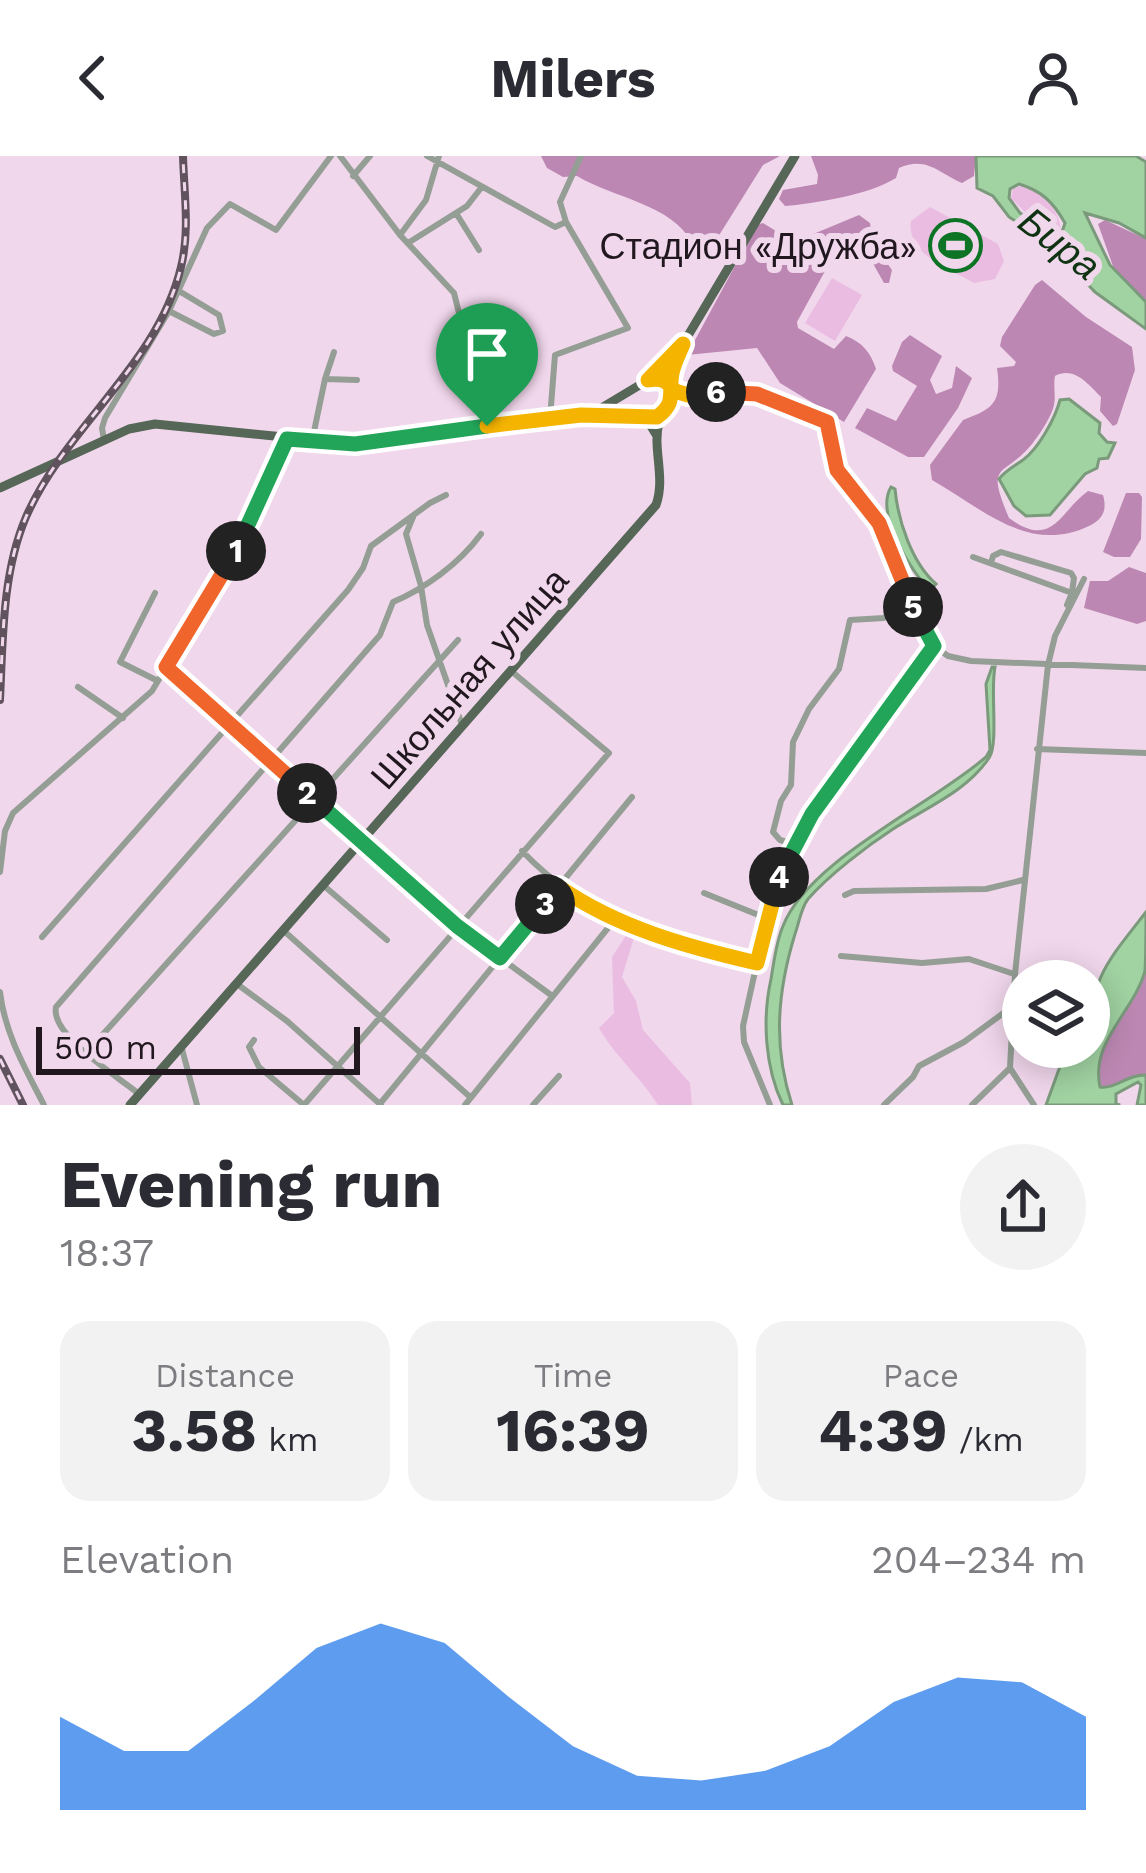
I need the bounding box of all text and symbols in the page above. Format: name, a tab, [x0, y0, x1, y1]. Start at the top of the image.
icon: back	[60, 45, 126, 111]
icon: person	[1020, 45, 1086, 111]
text: Milers	[490, 47, 656, 110]
water label: Бира	[1010, 198, 1109, 289]
sports icon: Стадион «Дружба»	[928, 218, 984, 274]
place label: Стадион «Дружба»	[599, 226, 917, 268]
pin	[436, 303, 538, 426]
icon: arrive	[454, 321, 520, 387]
pin: 6	[686, 362, 746, 422]
text: 6	[706, 372, 726, 411]
pin: 1	[206, 521, 266, 581]
text: 1	[229, 531, 243, 570]
street label: Школьная улица	[362, 559, 578, 798]
pin: 5	[883, 577, 943, 637]
text: 5	[903, 587, 923, 626]
pin: 2	[277, 763, 337, 823]
text: 2	[297, 773, 317, 812]
pin: 4	[749, 847, 809, 907]
text: 4	[768, 857, 790, 896]
pin: 3	[515, 874, 575, 934]
text: 3	[535, 884, 555, 923]
map controls	[1002, 960, 1110, 1068]
button: layers	[1002, 960, 1110, 1068]
scale bar	[36, 1021, 360, 1074]
text: 500 m	[54, 1028, 157, 1067]
button: share	[960, 1144, 1086, 1270]
text: Evening run	[60, 1146, 442, 1223]
text: 18:37	[60, 1230, 154, 1275]
text: Distance	[155, 1356, 295, 1395]
text: Time	[534, 1356, 612, 1395]
text: Pace	[883, 1356, 959, 1395]
text: 3.58	[131, 1395, 257, 1466]
text: 16:39	[496, 1395, 650, 1466]
text: 4:39	[818, 1395, 948, 1466]
text: km	[257, 1420, 319, 1459]
text: /km	[948, 1420, 1024, 1459]
text: Elevation	[60, 1537, 234, 1582]
text: 204–234 m	[871, 1537, 1086, 1582]

